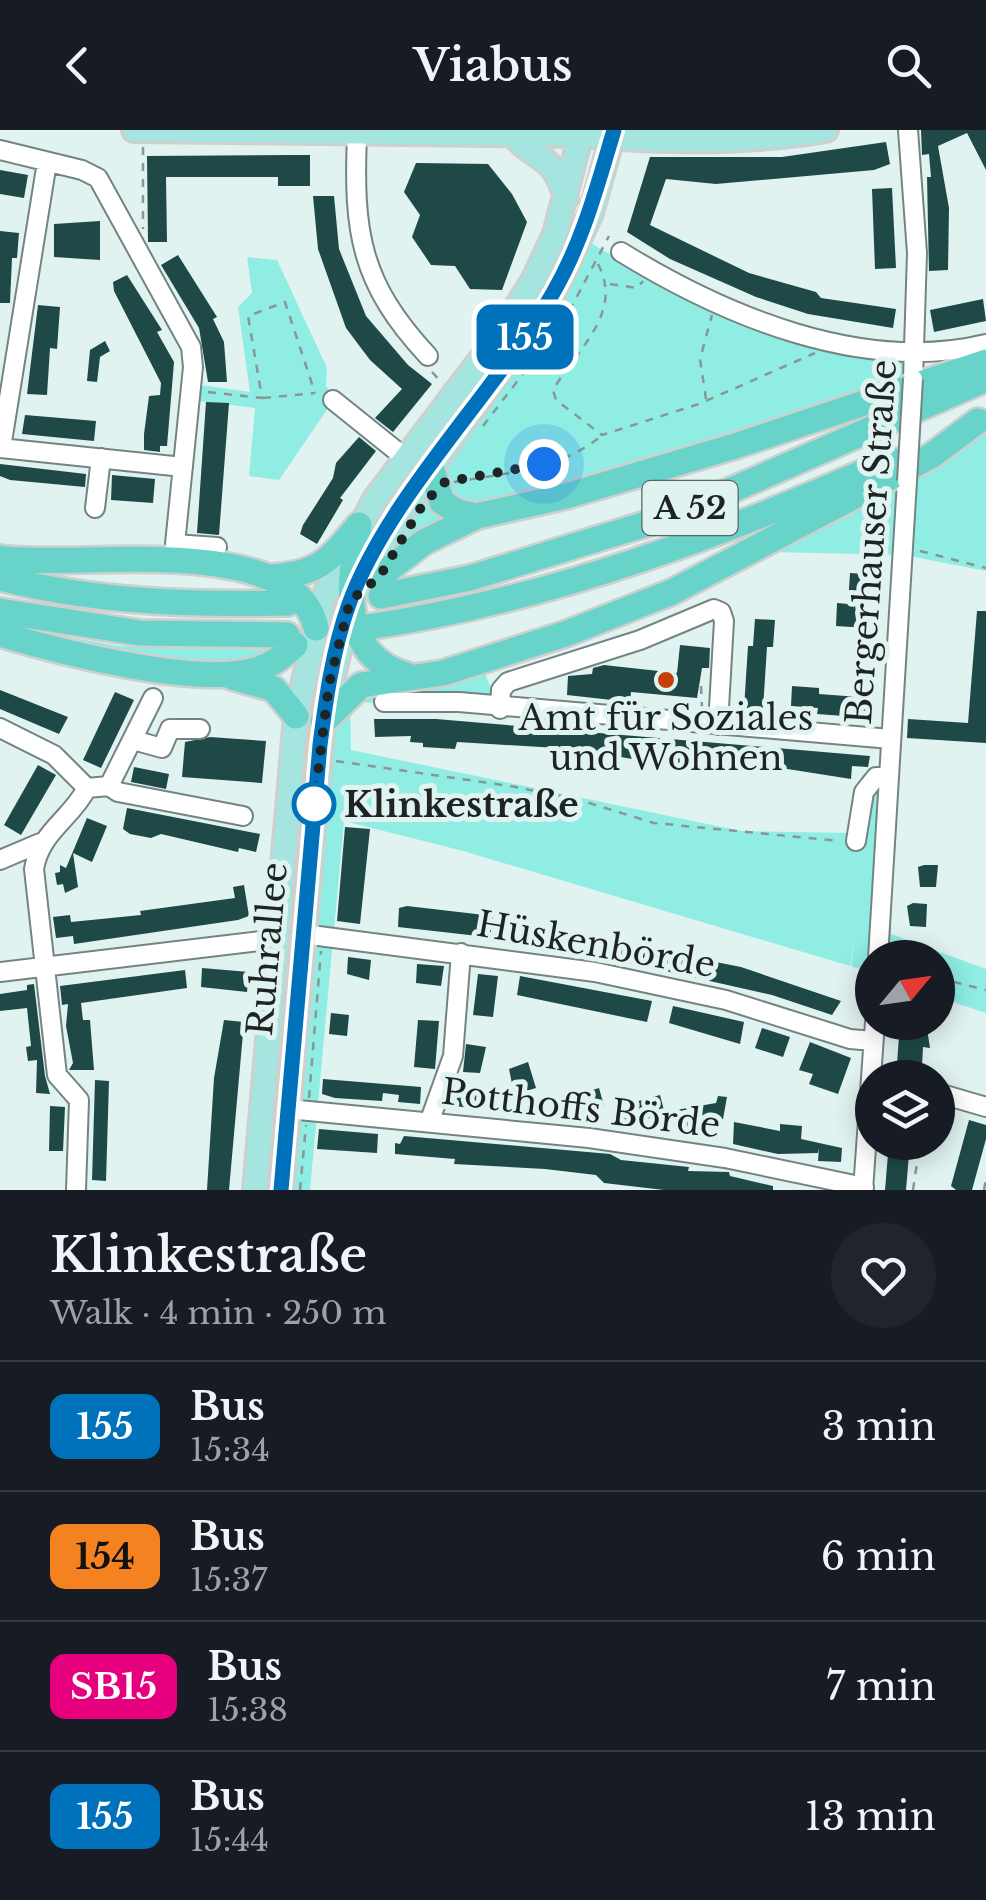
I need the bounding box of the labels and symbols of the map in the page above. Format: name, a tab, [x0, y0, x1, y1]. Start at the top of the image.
line badge: 155	[468, 304, 582, 370]
street label: Bergerhauser Straße	[837, 358, 905, 726]
your location	[519, 439, 569, 489]
road number: A 52	[642, 481, 738, 535]
marker: Amt für Soziales und Wohnen	[655, 669, 677, 691]
place label: Amt für Soziales und Wohnen	[518, 696, 813, 779]
marker: Klinkestraße	[293, 783, 335, 825]
place label: Klinkestraße	[344, 783, 579, 826]
street label: Ruhrallee	[238, 860, 296, 1038]
street label: Hüskenbörde	[473, 902, 719, 986]
north arrow	[855, 940, 955, 1040]
street label: Potthoffs Börde	[439, 1070, 723, 1146]

